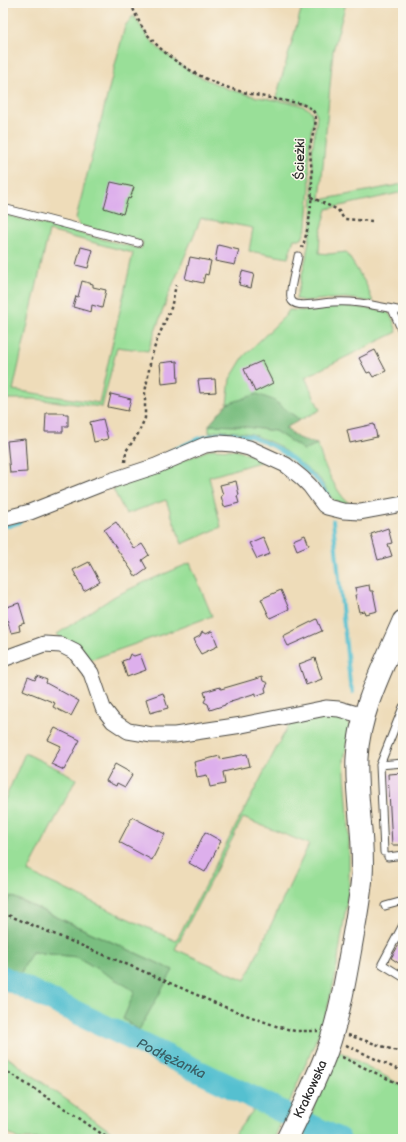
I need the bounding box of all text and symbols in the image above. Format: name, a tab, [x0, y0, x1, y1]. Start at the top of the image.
street label: Ścieżki	[291, 138, 308, 180]
water label: Podłężanka	[134, 1034, 209, 1082]
street label: Krakowska	[290, 1058, 331, 1121]

